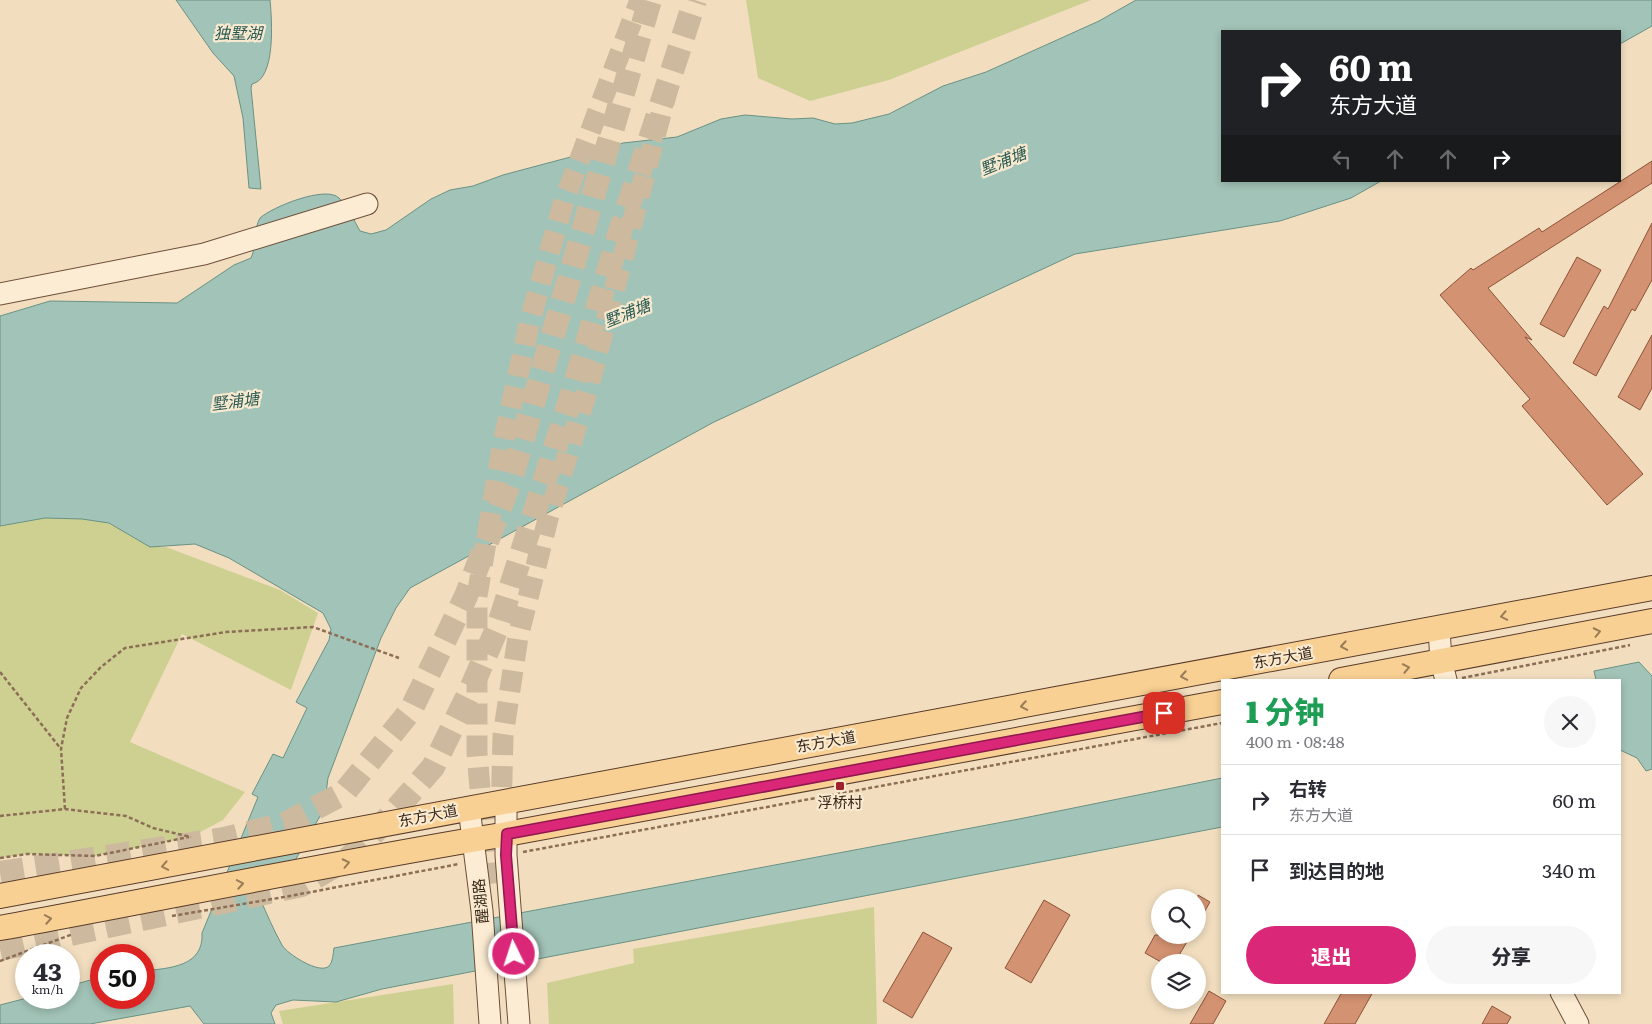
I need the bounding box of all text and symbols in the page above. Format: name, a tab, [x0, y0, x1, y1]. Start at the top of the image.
water label: 独墅湖	[214, 20, 265, 44]
text: 60 m	[1329, 40, 1413, 92]
icon: right	[1246, 50, 1311, 115]
text: 东方大道	[1329, 87, 1417, 120]
water label: 墅浦塘	[976, 139, 1032, 180]
icon: left	[1328, 145, 1356, 173]
icon: ahead	[1381, 145, 1409, 173]
icon: ahead	[1434, 145, 1462, 173]
icon: right	[1487, 145, 1515, 173]
water label: 墅浦塘	[600, 291, 656, 332]
water label: 墅浦塘	[210, 385, 263, 415]
one-way arrow	[1499, 611, 1508, 621]
one-way arrow	[1592, 627, 1601, 638]
street label: 东方大道	[1251, 640, 1314, 673]
one-way arrow	[1340, 641, 1348, 651]
one-way arrow	[1402, 663, 1411, 674]
one-way arrow	[1180, 670, 1188, 681]
text: 1 分钟	[1246, 688, 1325, 732]
pin	[1143, 692, 1185, 734]
button: close	[1544, 696, 1596, 748]
icon: arrive	[1150, 699, 1178, 727]
one-way arrow	[1020, 700, 1029, 710]
street label: 东方大道	[794, 724, 857, 757]
text: 400 m · 08:48	[1246, 729, 1344, 753]
text: 右转	[1289, 774, 1327, 802]
marker: 浮桥村	[834, 780, 846, 792]
icon: right	[1246, 786, 1274, 814]
text: 60 m	[1553, 786, 1596, 814]
place label: 浮桥村	[817, 790, 863, 813]
street label: 东方大道	[396, 798, 459, 832]
text: 东方大道	[1289, 802, 1353, 826]
icon: arrive	[1246, 856, 1274, 884]
text: 到达目的地	[1289, 856, 1384, 884]
text: 340 m	[1542, 856, 1596, 884]
one-way arrow	[342, 858, 351, 869]
one-way arrow	[160, 860, 169, 870]
street label: 醒湖路	[466, 878, 493, 925]
one-way arrow	[235, 879, 244, 889]
map controls	[1151, 889, 1206, 1009]
button: search	[1151, 889, 1206, 944]
one-way arrow	[44, 914, 52, 925]
button: 退出	[1246, 926, 1416, 984]
button: 分享	[1426, 926, 1596, 984]
position arrow	[487, 927, 539, 979]
speed limit sign: 50	[90, 944, 155, 1009]
text: 43	[33, 952, 62, 989]
button: layers	[1151, 954, 1206, 1009]
text: km/h	[32, 980, 63, 998]

